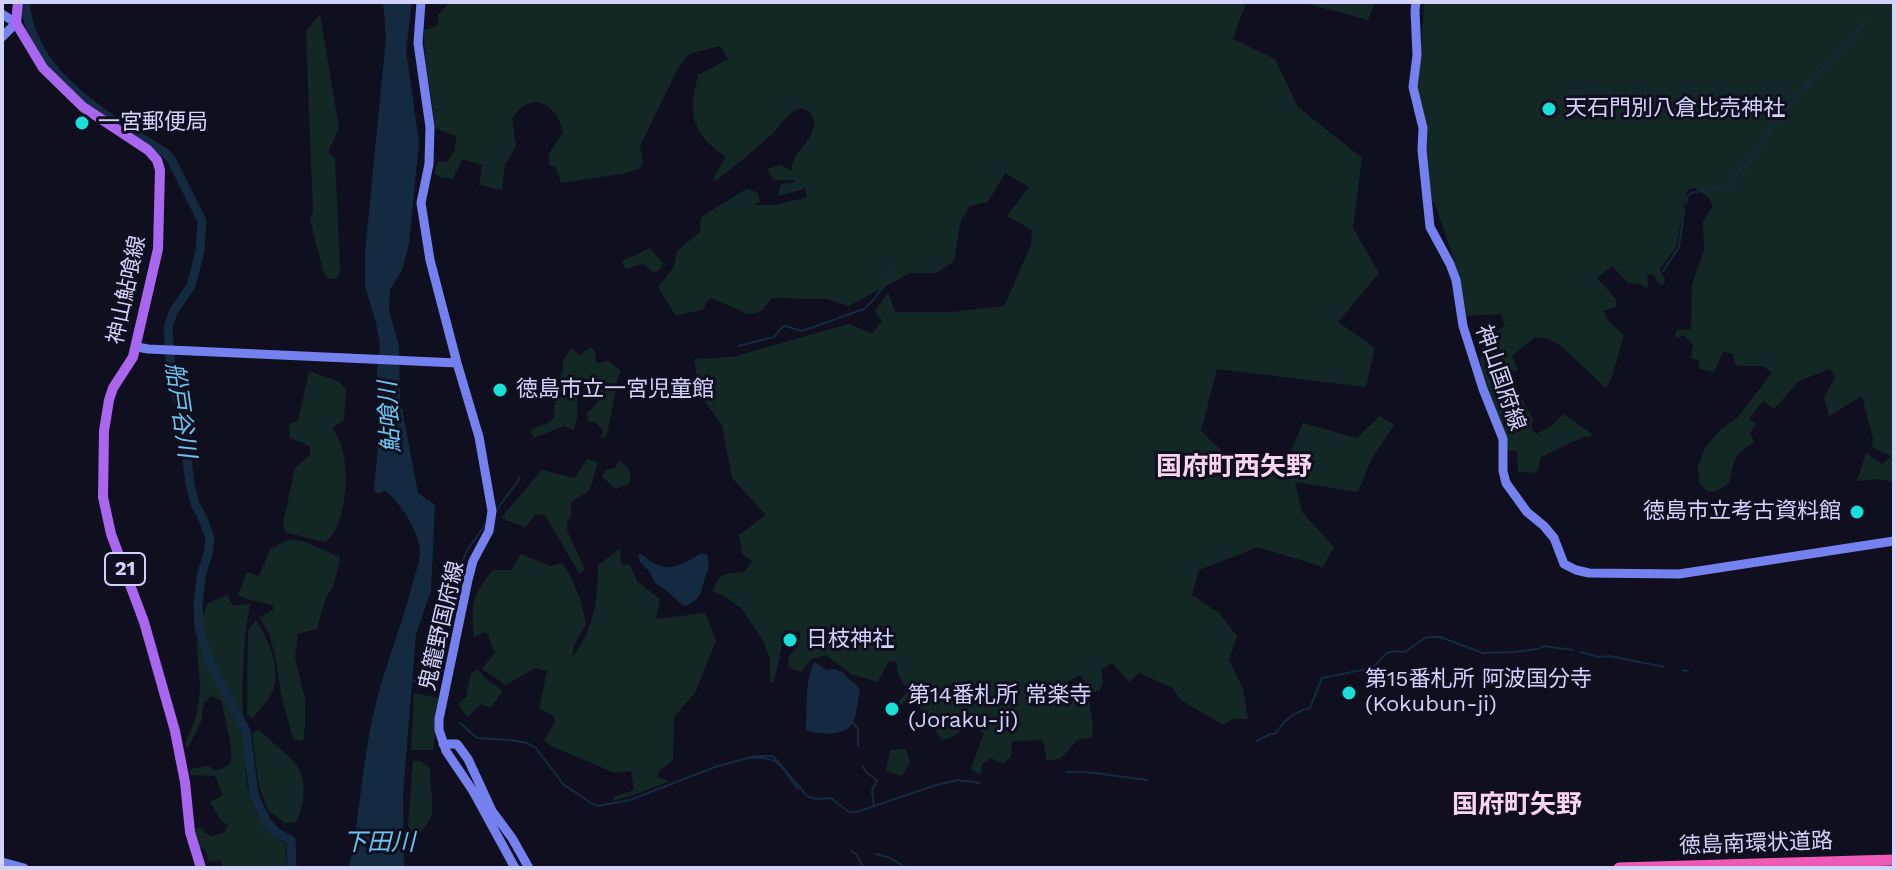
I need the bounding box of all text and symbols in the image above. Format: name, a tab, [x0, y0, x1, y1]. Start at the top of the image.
place label: 天石門別八倉比売神社	[1565, 96, 1785, 122]
marker: 天石門別八倉比売神社	[1540, 100, 1558, 118]
place label: 一宮郵便局	[98, 110, 208, 136]
marker: 一宮郵便局	[73, 114, 91, 132]
street label: 神山鮎喰線	[103, 233, 151, 347]
street label: 神山国府線	[1470, 322, 1530, 434]
water label: 船戸谷川	[159, 360, 201, 460]
place label: 徳島市立一宮児童館	[516, 377, 714, 403]
water label: 鮎喰川	[374, 380, 406, 454]
marker: 徳島市立一宮児童館	[491, 381, 509, 399]
district label: 国府町西矢野	[1156, 451, 1312, 483]
place label: 徳島市立考古資料館	[1643, 499, 1841, 525]
marker: 徳島市立考古資料館	[1848, 503, 1866, 521]
road number: 21	[105, 553, 145, 585]
street label: 鬼籠野国府線	[414, 559, 470, 693]
place label: 日枝神社	[806, 627, 894, 653]
marker: 日枝神社	[781, 631, 799, 649]
place label: 第15番札所 阿波国分寺 (Kokubun-ji)	[1365, 667, 1592, 718]
place label: 第14番札所 常楽寺 (Joraku-ji)	[908, 683, 1092, 734]
marker: 第15番札所 阿波国分寺 (Kokubun-ji)	[1340, 684, 1358, 702]
marker: 第14番札所 常楽寺 (Joraku-ji)	[883, 700, 901, 718]
district label: 国府町矢野	[1452, 789, 1582, 821]
street label: 徳島南環状道路	[1679, 828, 1833, 860]
water label: 下田川	[343, 829, 415, 857]

